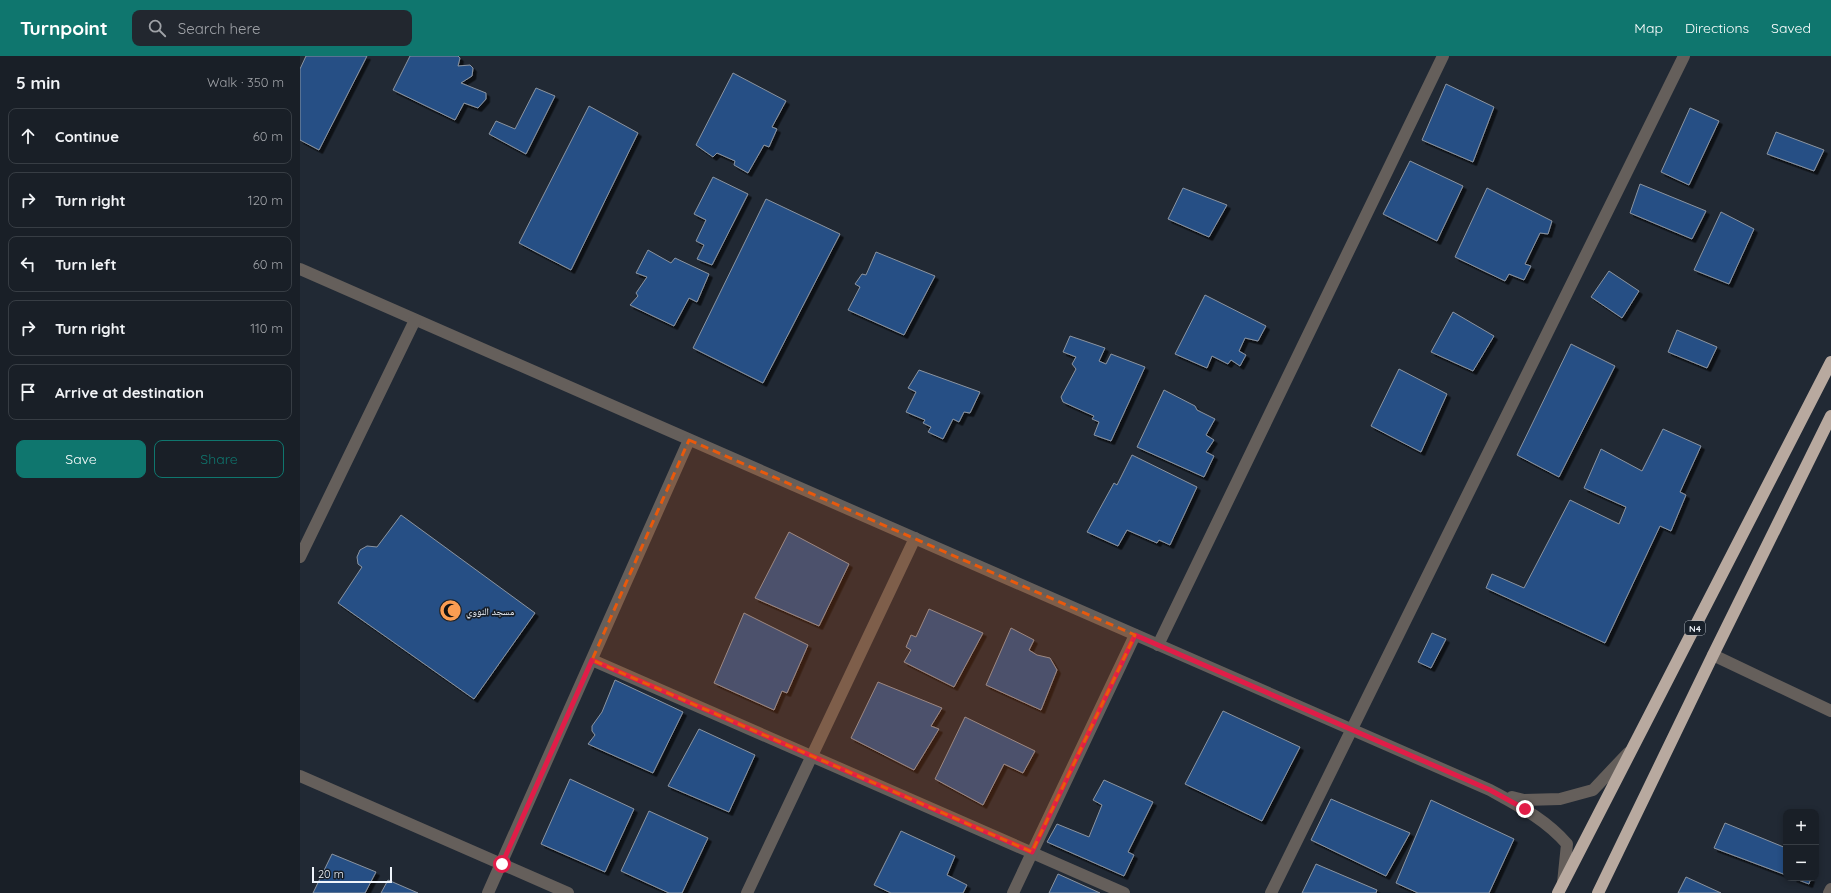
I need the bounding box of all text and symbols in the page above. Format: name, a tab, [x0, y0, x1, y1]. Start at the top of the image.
search box	[132, 10, 412, 46]
text: Turnpoint	[20, 16, 108, 40]
icon: search	[146, 17, 168, 39]
text: Search here	[178, 19, 261, 38]
text: Map	[1634, 19, 1663, 37]
text: Directions	[1685, 19, 1749, 37]
text: Saved	[1771, 19, 1811, 37]
text: 5 min	[16, 72, 60, 93]
text: Walk · 350 m	[207, 74, 284, 90]
icon: ahead	[17, 125, 39, 147]
text: Continue	[55, 127, 119, 146]
text: 60 m	[253, 128, 283, 144]
icon: right	[17, 189, 39, 211]
text: Turn right	[55, 191, 126, 210]
text: 120 m	[248, 192, 283, 208]
icon: left	[17, 253, 39, 275]
text: Turn left	[55, 255, 117, 274]
text: 60 m	[253, 256, 283, 272]
icon: right	[17, 317, 39, 339]
text: Turn right	[55, 319, 126, 338]
text: 110 m	[250, 320, 283, 336]
icon: arrive	[17, 381, 39, 403]
text: Arrive at destination	[55, 383, 204, 402]
button: Save	[16, 440, 146, 478]
button: Share	[154, 440, 284, 478]
mosque icon: مسجد النووي	[437, 598, 463, 624]
place label: مسجد النووي	[466, 605, 515, 619]
road number: N4	[1685, 621, 1705, 635]
route end	[1516, 800, 1534, 818]
map controls	[1783, 809, 1819, 881]
button: +	[1783, 809, 1819, 845]
button: −	[1783, 845, 1819, 881]
route start	[493, 855, 511, 873]
scale bar	[312, 865, 392, 884]
text: 20 m	[318, 867, 344, 881]

